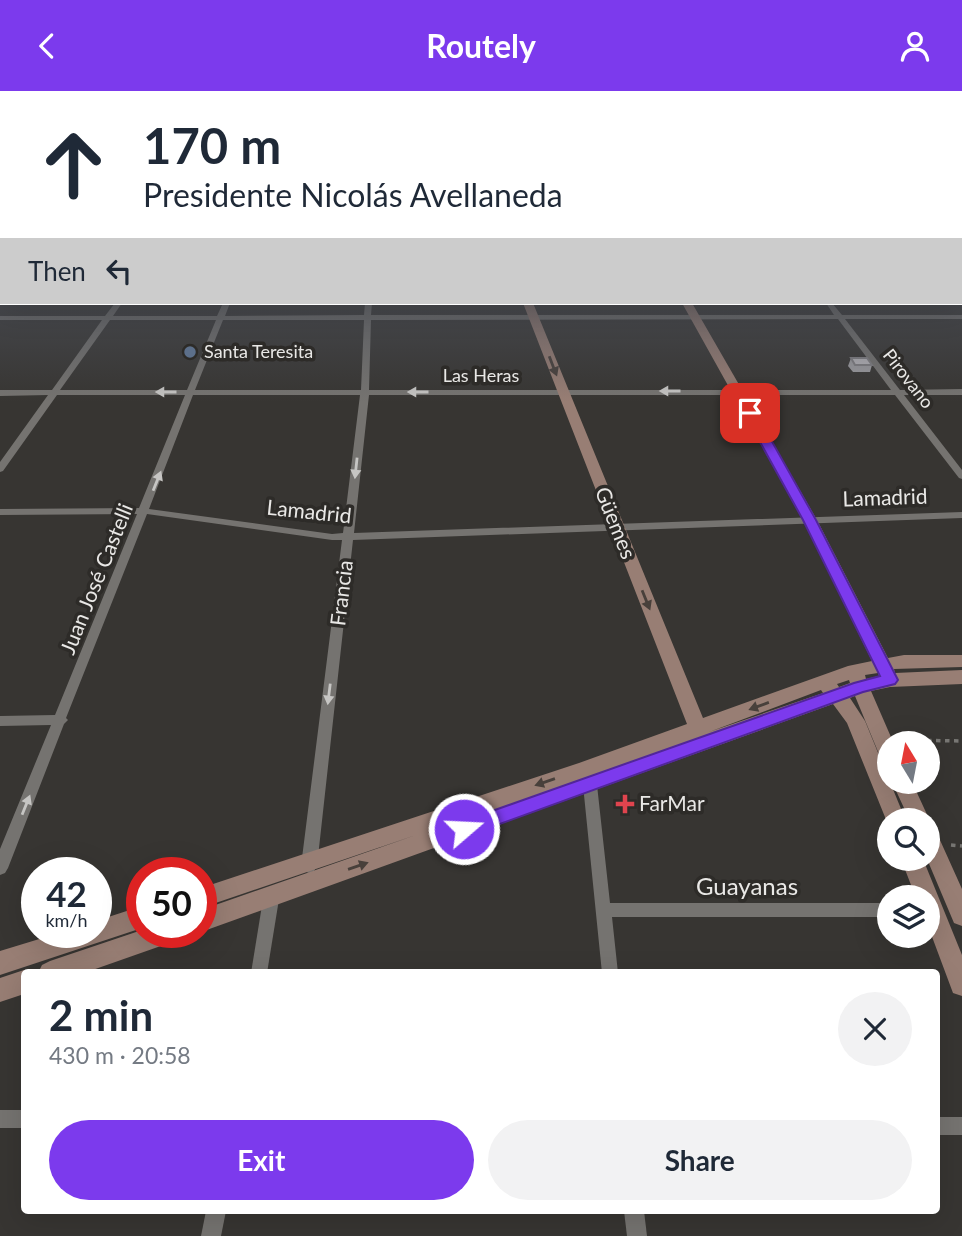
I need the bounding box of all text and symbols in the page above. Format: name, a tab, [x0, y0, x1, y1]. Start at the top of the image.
text: Routely	[426, 26, 536, 65]
icon: back	[28, 27, 66, 65]
icon: person	[896, 27, 934, 65]
text: 170 m	[143, 116, 281, 174]
icon: ahead	[28, 119, 119, 210]
text: Presidente Nicolás Avellaneda	[143, 175, 563, 214]
icon: left	[100, 252, 138, 290]
text: Then	[28, 255, 86, 287]
place label: Santa Teresita	[204, 340, 313, 362]
marker: Santa Teresita	[182, 344, 198, 360]
street label: Pirovano	[879, 344, 939, 413]
one-way arrow	[547, 356, 558, 377]
street label: Las Heras	[443, 364, 520, 386]
pin	[720, 383, 780, 443]
one-way arrow	[659, 385, 681, 397]
one-way arrow	[155, 386, 177, 398]
one-way arrow	[407, 386, 429, 398]
icon: arrive	[731, 394, 769, 432]
one-way arrow	[351, 458, 362, 480]
one-way arrow	[152, 470, 163, 491]
street label: Güemes	[591, 483, 642, 562]
street label: Lamadrid	[842, 483, 928, 510]
street label: Lamadrid	[266, 494, 353, 527]
street label: Juan José Castelli	[54, 499, 137, 657]
street label: Francia	[324, 558, 357, 627]
one-way arrow	[640, 590, 651, 611]
one-way arrow	[324, 683, 335, 705]
one-way arrow	[749, 701, 770, 712]
north arrow	[877, 731, 940, 795]
map controls	[877, 731, 940, 948]
one-way arrow	[534, 777, 555, 788]
place label: FarMar	[639, 790, 705, 815]
position arrow	[427, 792, 501, 866]
one-way arrow	[20, 795, 32, 815]
marker: FarMar	[617, 796, 633, 812]
button: search	[877, 808, 940, 871]
speed limit sign: 50	[126, 857, 217, 948]
one-way arrow	[348, 860, 369, 871]
street label: Guayanas	[696, 871, 798, 900]
text: 42	[46, 872, 87, 914]
button: layers	[877, 885, 940, 948]
text: km/h	[45, 909, 88, 931]
text: 2 min	[49, 990, 153, 1040]
button: close	[838, 992, 912, 1066]
text: 430 m · 20:58	[49, 1041, 191, 1069]
button: Exit	[49, 1120, 474, 1200]
button: Share	[488, 1120, 912, 1200]

